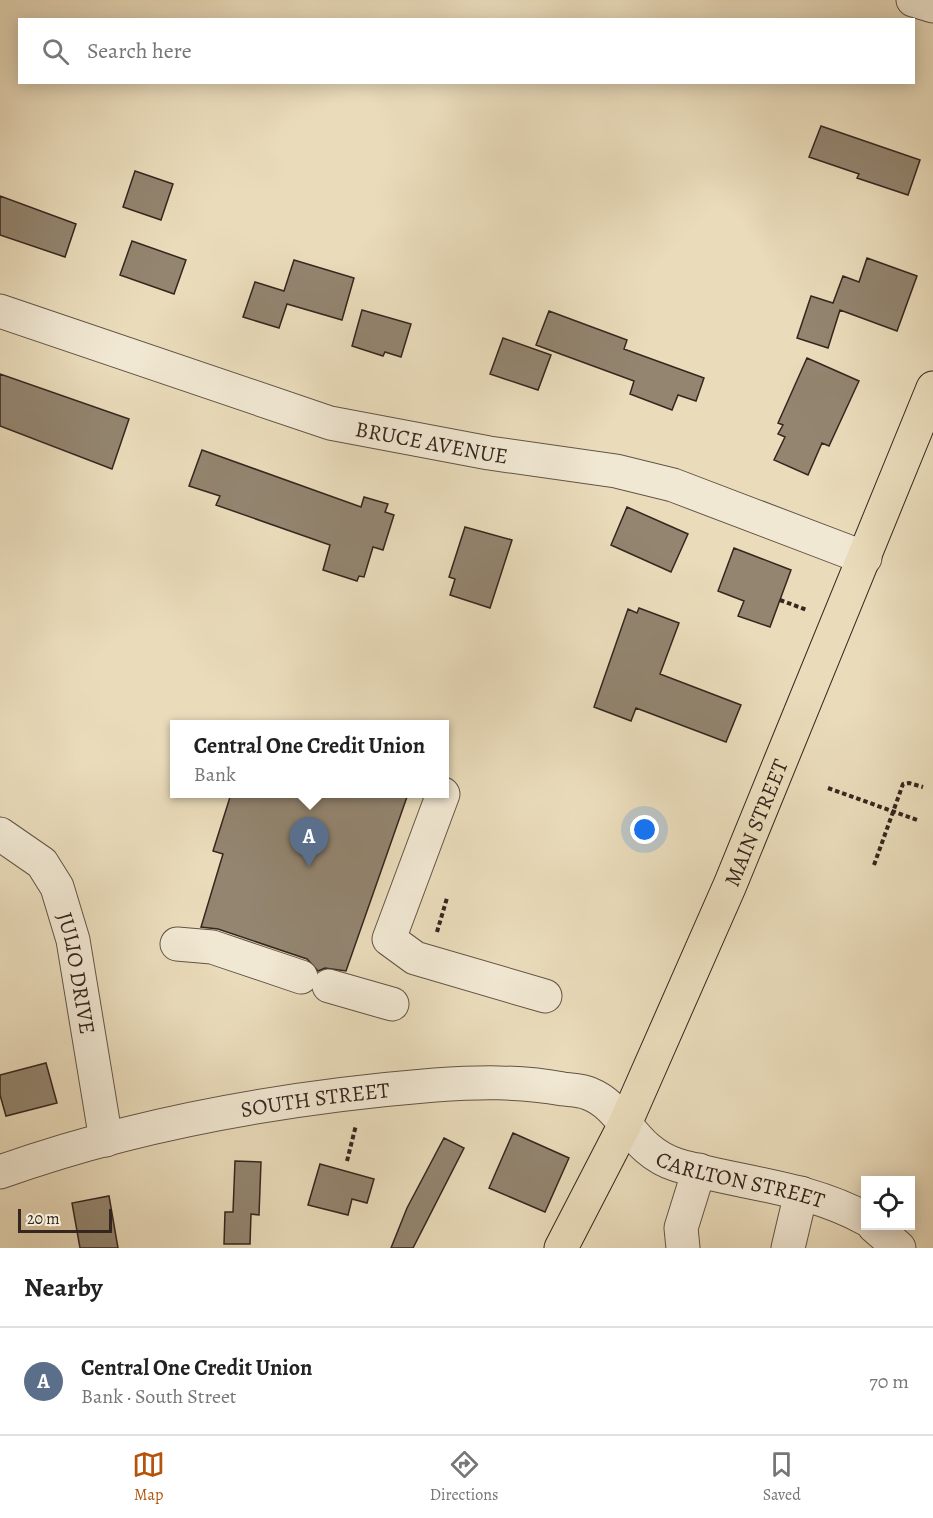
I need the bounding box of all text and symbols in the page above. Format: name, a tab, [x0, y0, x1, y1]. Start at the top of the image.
search box	[18, 18, 915, 84]
icon: search	[39, 35, 72, 68]
text: Search here	[87, 36, 192, 66]
street label: BRUCE AVENUE	[353, 414, 510, 472]
popup	[170, 720, 449, 798]
text: Central One Credit Union	[194, 731, 425, 761]
street label: MAIN STREET	[717, 755, 796, 891]
text: Bank	[194, 761, 236, 788]
your location	[630, 815, 659, 844]
pin: A	[290, 818, 328, 867]
street label: JULIO DRIVE	[49, 909, 102, 1037]
street label: SOUTH STREET	[238, 1075, 391, 1125]
street label: CARLTON STREET	[650, 1144, 829, 1216]
map controls	[861, 1176, 915, 1230]
button: locate	[861, 1176, 915, 1230]
scale bar	[18, 1206, 112, 1234]
text: 20 m	[27, 1208, 60, 1230]
text: Nearby	[24, 1270, 103, 1305]
text: Central One Credit Union	[81, 1353, 312, 1383]
text: A	[37, 1368, 50, 1395]
text: 70 m	[869, 1368, 909, 1395]
text: Bank · South Street	[81, 1383, 236, 1410]
tab: Map	[132, 1448, 165, 1506]
tab: Directions	[430, 1448, 498, 1506]
tab: Saved	[763, 1448, 801, 1506]

